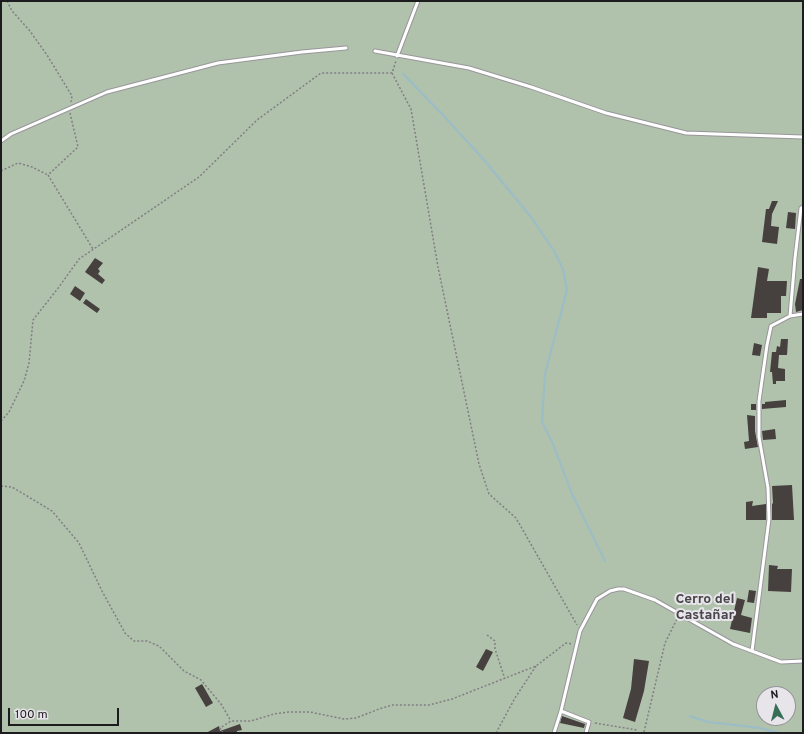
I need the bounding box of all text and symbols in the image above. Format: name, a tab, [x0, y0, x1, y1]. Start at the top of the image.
district label: Cerro del Castañar	[675, 592, 735, 624]
north arrow	[756, 686, 796, 726]
text: N	[770, 688, 779, 703]
scale bar	[10, 700, 121, 726]
text: 100 m	[15, 707, 48, 723]

